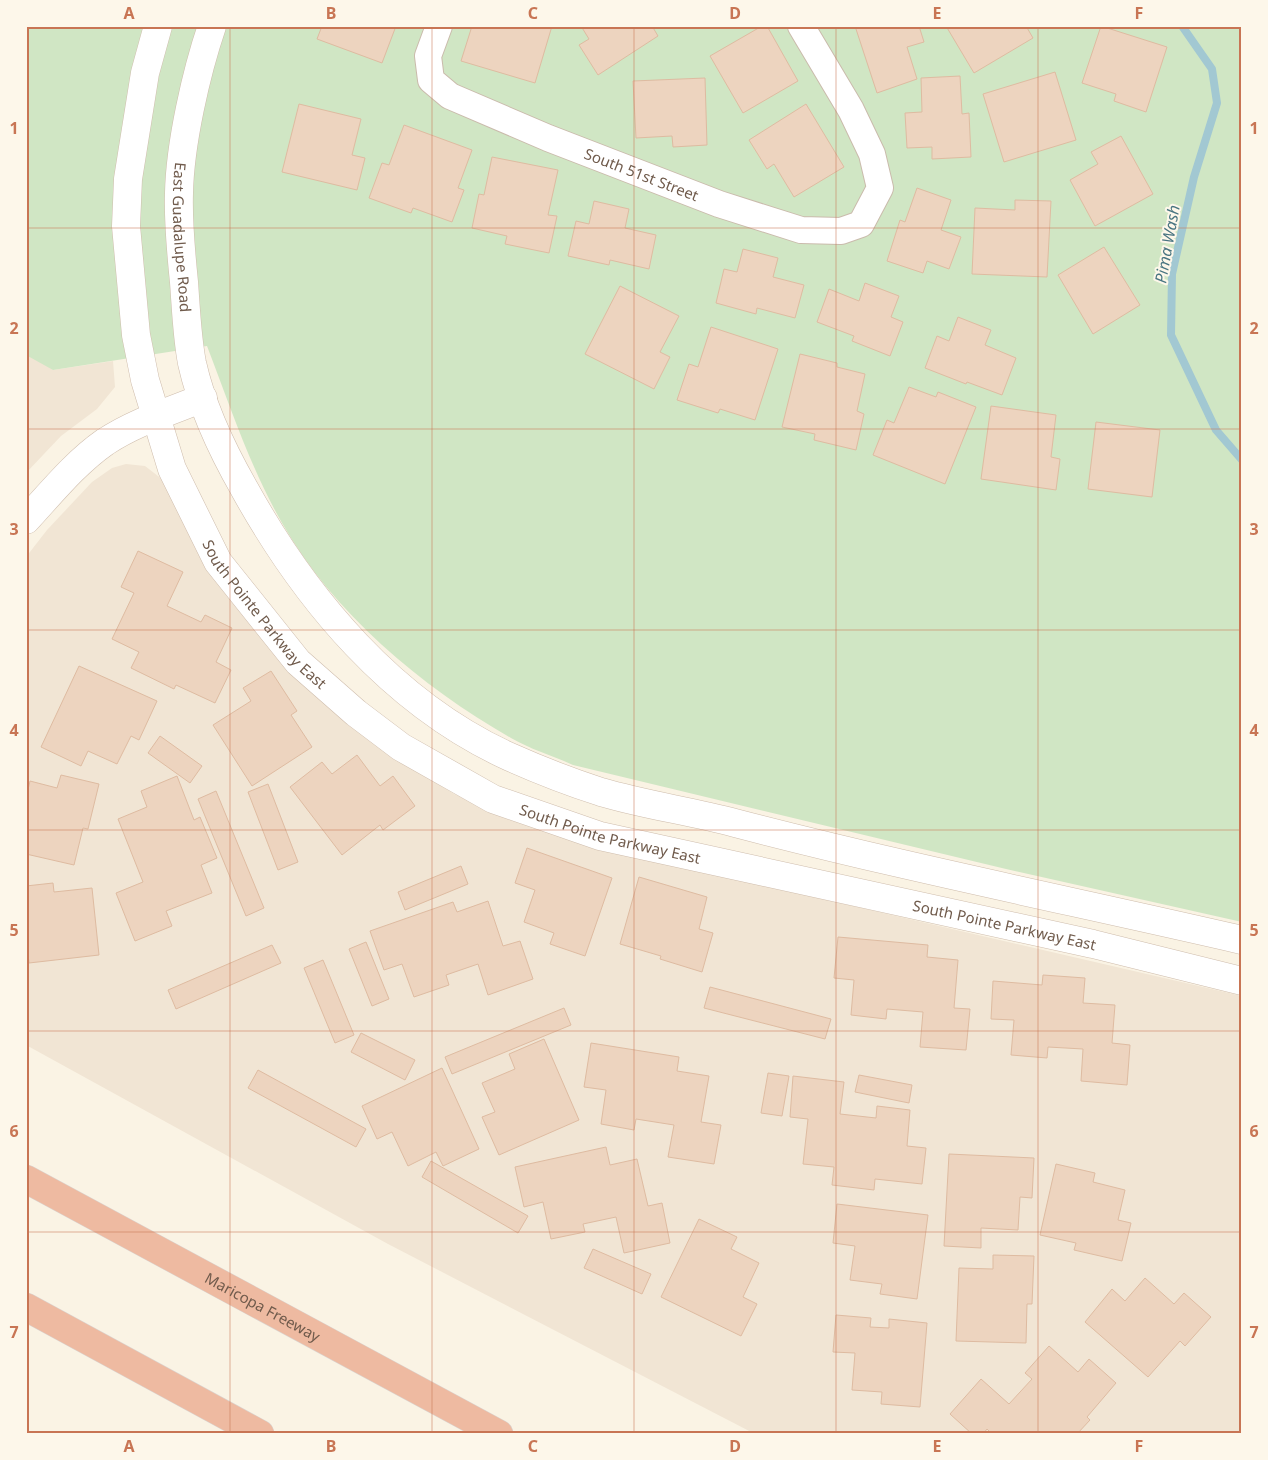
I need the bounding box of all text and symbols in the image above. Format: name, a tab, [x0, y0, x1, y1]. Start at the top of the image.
text: A	[123, 2, 135, 24]
text: B	[326, 2, 336, 24]
text: C	[528, 2, 538, 24]
text: D	[729, 2, 741, 24]
text: E	[933, 2, 942, 24]
text: F	[1135, 2, 1143, 24]
text: 1	[9, 117, 19, 139]
text: 1	[1249, 117, 1259, 139]
street label: South 51st Street	[582, 143, 702, 205]
street label: East Guadalupe Road	[169, 161, 196, 313]
water label: Pima Wash	[1149, 203, 1185, 285]
text: 2	[9, 317, 19, 339]
text: 2	[1249, 317, 1259, 339]
text: 3	[9, 518, 19, 540]
text: 3	[1249, 518, 1259, 540]
street label: South Pointe Parkway East	[198, 536, 332, 693]
text: 4	[9, 719, 19, 741]
text: 4	[1249, 719, 1259, 741]
street label: South Pointe Parkway East	[517, 799, 703, 868]
street label: South Pointe Parkway East	[911, 895, 1099, 955]
text: 5	[9, 919, 19, 941]
text: 5	[1249, 919, 1259, 941]
text: 6	[9, 1120, 19, 1142]
text: 6	[1249, 1120, 1259, 1142]
street label: Maricopa Freeway	[202, 1267, 324, 1346]
text: 7	[9, 1321, 19, 1343]
text: 7	[1249, 1321, 1259, 1343]
text: A	[123, 1435, 135, 1457]
text: B	[326, 1435, 336, 1457]
text: C	[528, 1435, 538, 1457]
text: D	[729, 1435, 741, 1457]
text: E	[933, 1435, 942, 1457]
text: F	[1135, 1435, 1143, 1457]

